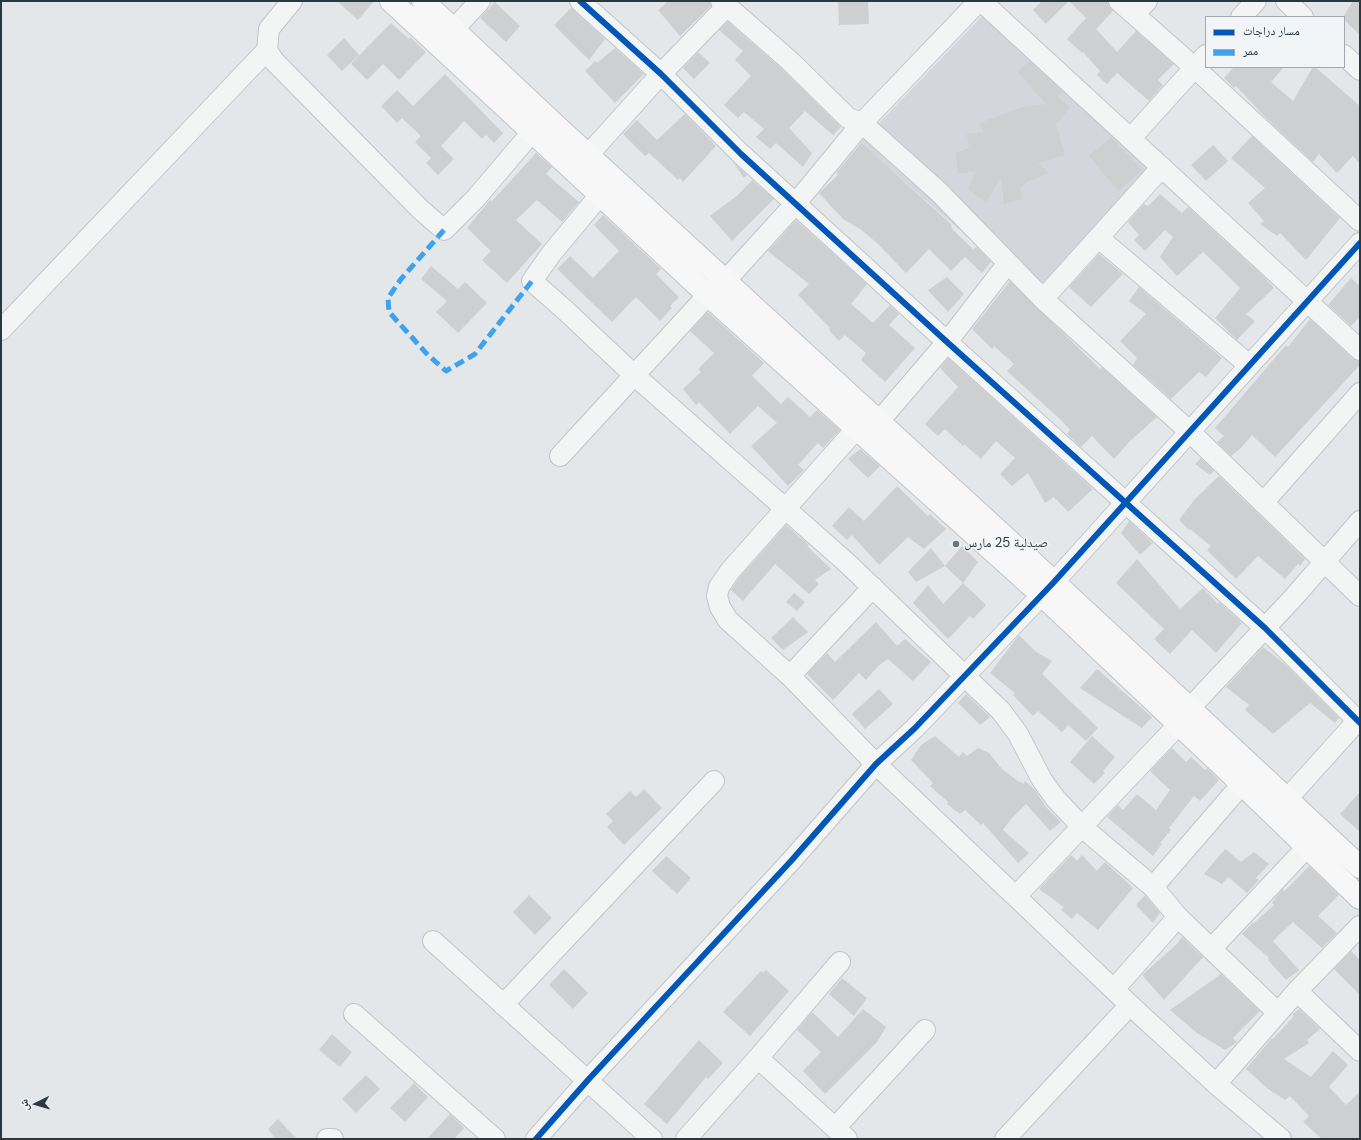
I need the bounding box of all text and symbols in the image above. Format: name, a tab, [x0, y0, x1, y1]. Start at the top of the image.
legend	[1205, 16, 1345, 68]
text: مسار دراجات	[1243, 23, 1300, 39]
text: ممر	[1243, 43, 1258, 59]
place label: صيدلية 25 مارس	[964, 536, 1048, 552]
marker: صيدلية 25 مارس	[951, 539, 961, 549]
north arrow	[16, 1084, 56, 1124]
text: ش	[17, 1099, 32, 1111]

